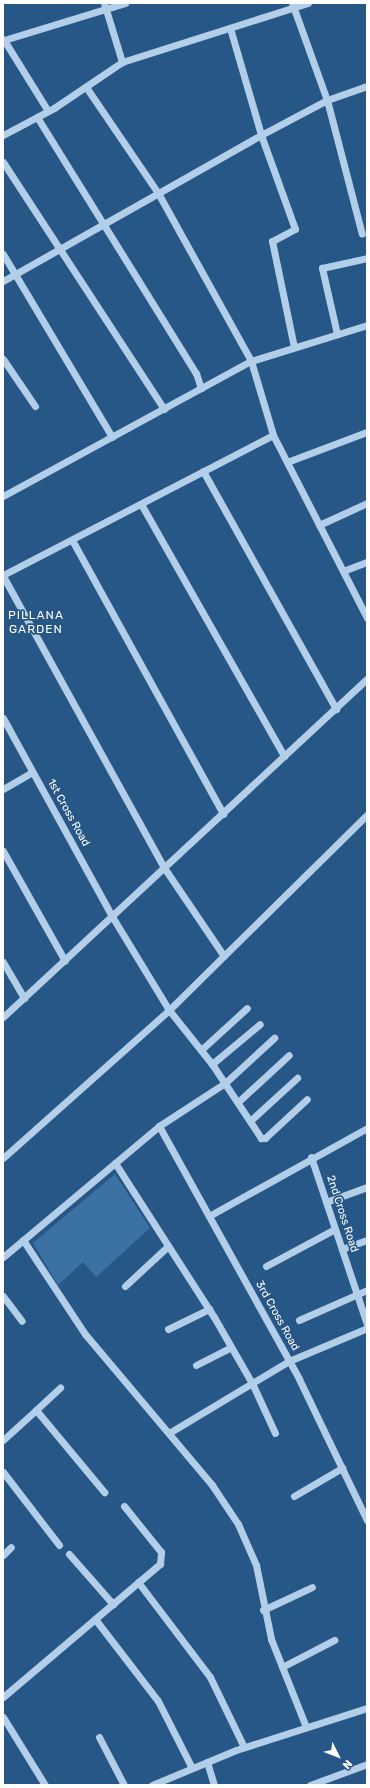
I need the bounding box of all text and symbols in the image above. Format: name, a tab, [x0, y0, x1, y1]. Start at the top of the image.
district label: PILLANA GARDEN	[8, 609, 64, 637]
street label: 1st Cross Road	[44, 777, 92, 849]
street label: 2nd Cross Road	[323, 1174, 361, 1254]
street label: 3rd Cross Road	[252, 1279, 302, 1353]
north arrow	[318, 1736, 358, 1776]
text: N	[340, 1757, 355, 1772]

